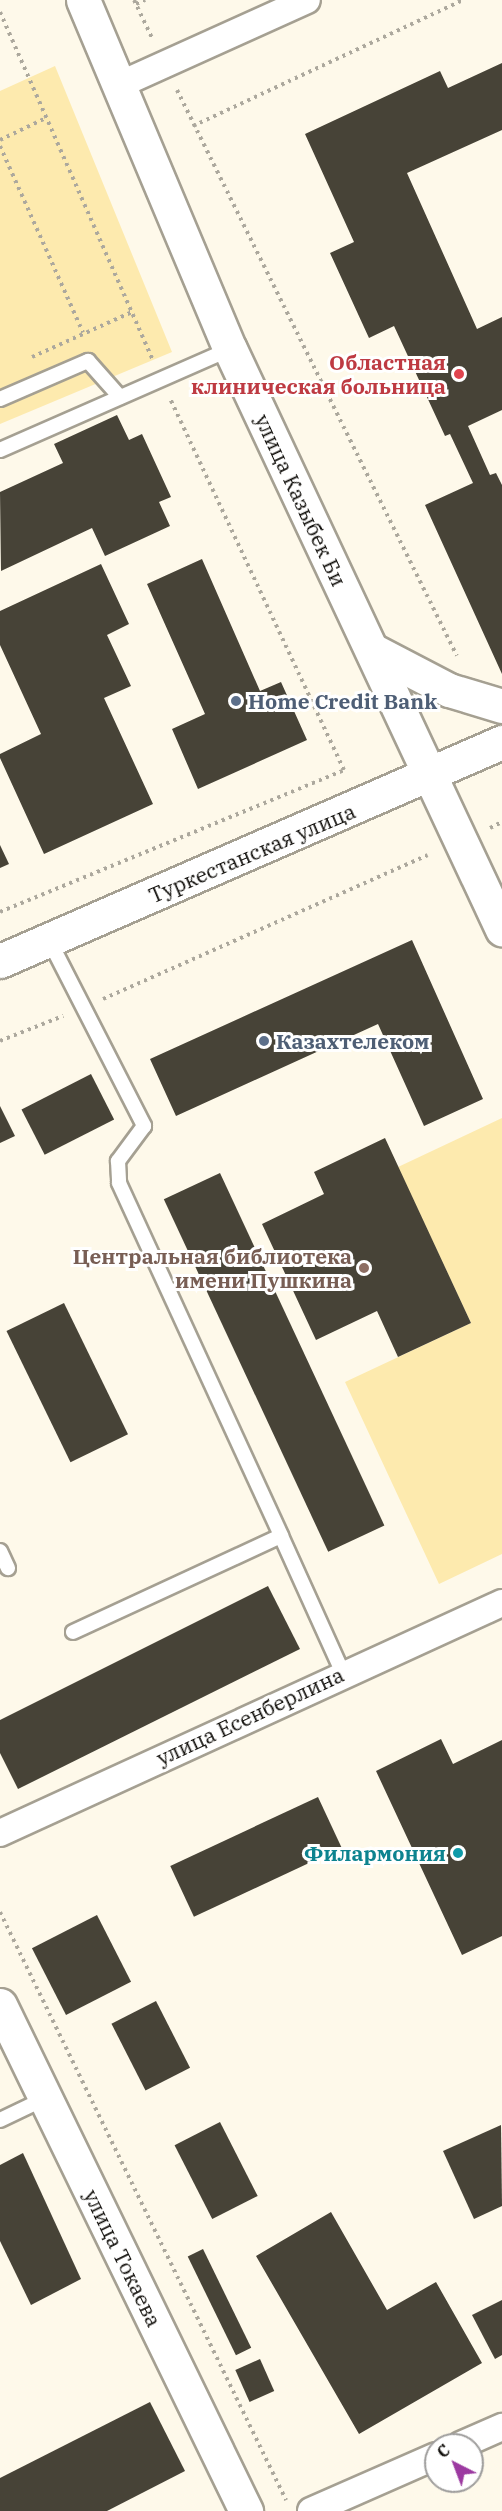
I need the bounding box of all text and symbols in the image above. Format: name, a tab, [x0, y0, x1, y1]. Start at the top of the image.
place label: Областная клиническая больница	[191, 349, 446, 399]
marker: Областная клиническая больница	[450, 365, 468, 383]
street label: улица Казыбек Би	[250, 410, 352, 590]
place label: Home Credit Bank	[248, 688, 437, 714]
marker: Home Credit Bank	[229, 694, 243, 708]
street label: Туркестанская улица	[145, 798, 359, 908]
place label: Казахтелеком	[276, 1028, 430, 1054]
marker: Казахтелеком	[257, 1034, 271, 1048]
place label: Центральная библиотека имени Пушкина	[73, 1243, 352, 1293]
marker: Центральная библиотека имени Пушкина	[357, 1261, 371, 1275]
street label: улица Есенберлина	[152, 1662, 348, 1770]
place label: Филармония	[304, 1840, 446, 1866]
marker: Филармония	[451, 1846, 465, 1860]
street label: улица Токаева	[79, 2185, 167, 2331]
north arrow	[424, 2433, 484, 2493]
text: С	[433, 2440, 454, 2462]

